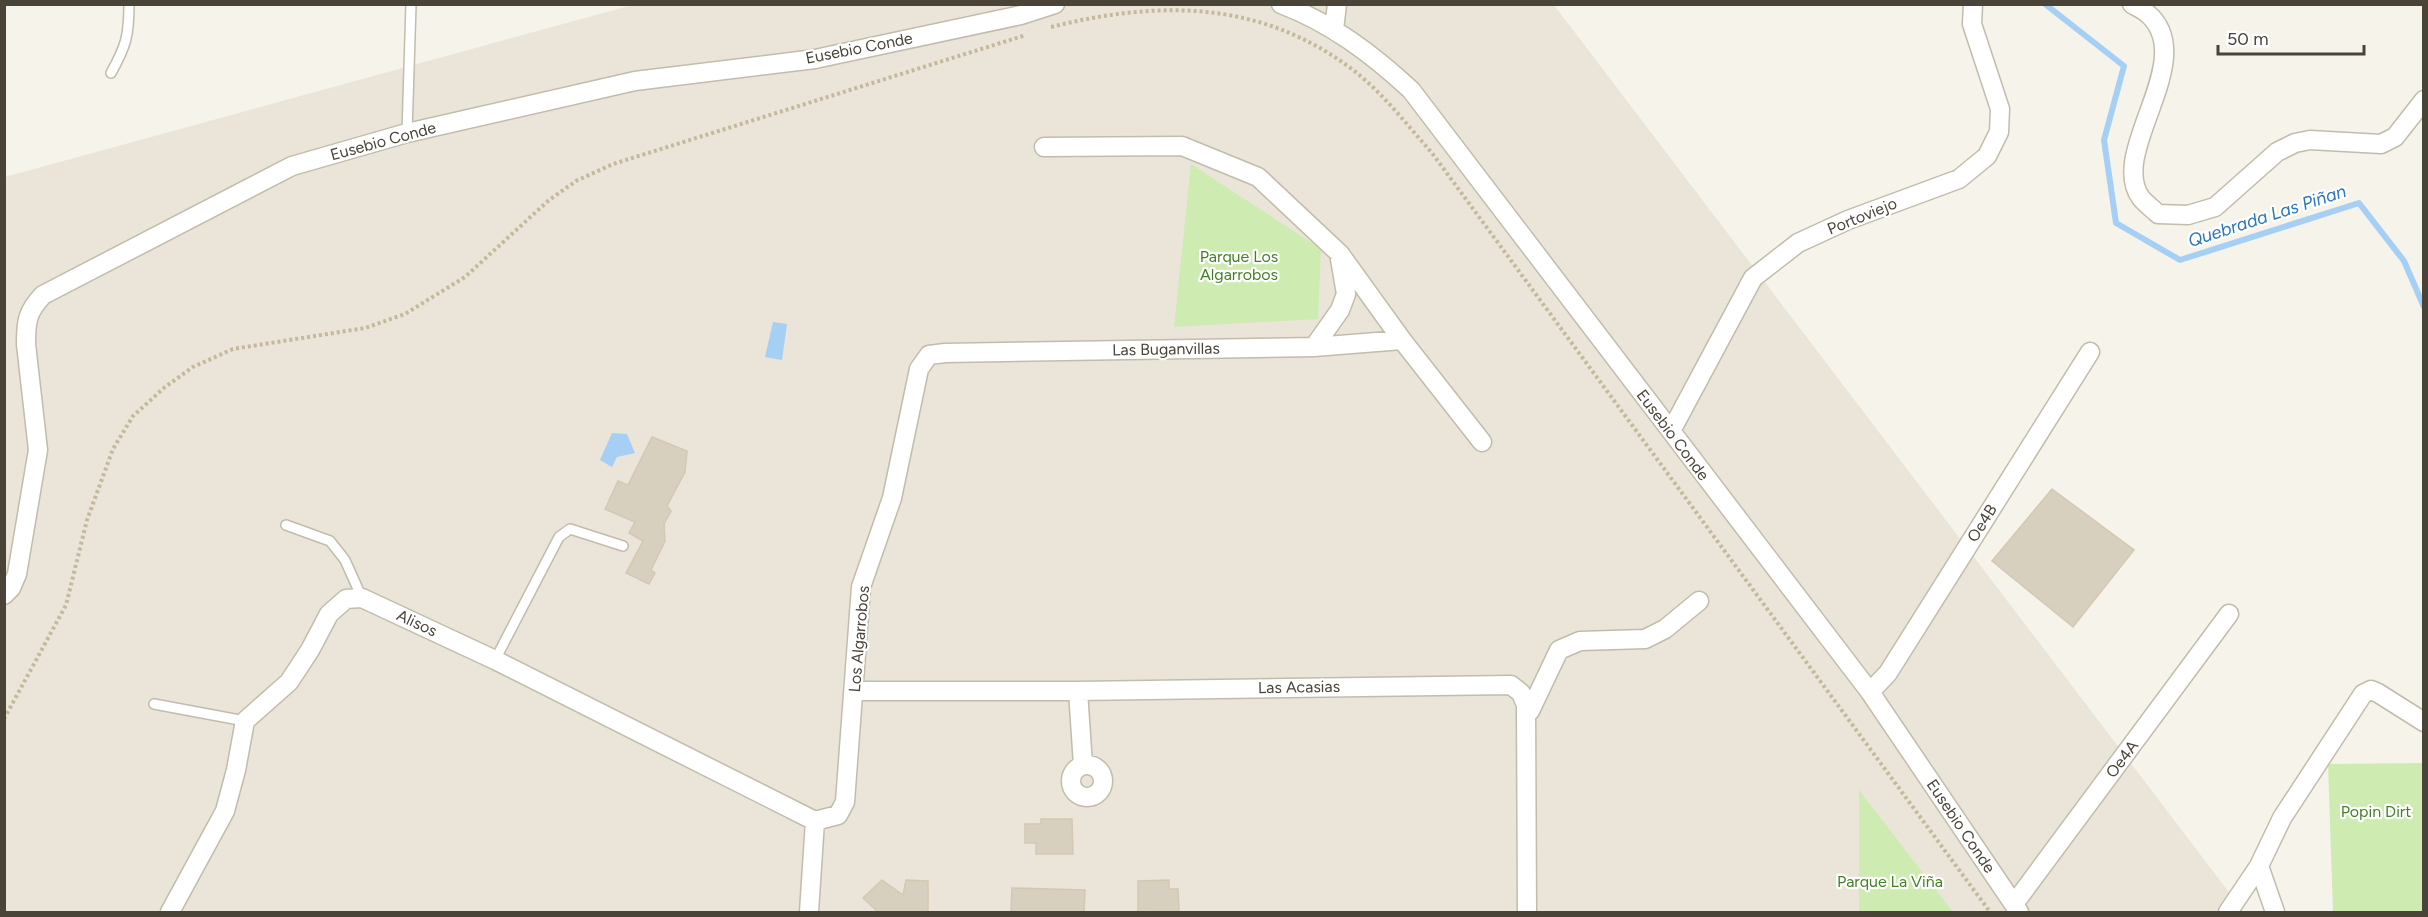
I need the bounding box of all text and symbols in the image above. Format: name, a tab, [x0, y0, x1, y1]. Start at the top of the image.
scale bar	[2218, 18, 2364, 56]
street label: Eusebio Conde	[804, 28, 914, 68]
text: 50 m	[2227, 28, 2269, 50]
street label: Eusebio Conde	[328, 118, 438, 164]
water label: Quebrada Las Piñan	[2185, 180, 2349, 252]
street label: Portoviejo	[1824, 193, 1900, 239]
park label: Parque Los Algarrobos	[1200, 247, 1278, 284]
street label: Las Buganvillas	[1112, 339, 1220, 359]
street label: Eusebio Conde	[1633, 386, 1713, 484]
street label: Oe4B	[1963, 500, 2001, 545]
street label: Los Algarrobos	[845, 585, 873, 693]
street label: Alisos	[394, 605, 440, 641]
street label: Las Acasias	[1258, 677, 1340, 697]
street label: Oe4A	[2102, 736, 2142, 781]
street label: Eusebio Conde	[1923, 776, 1999, 877]
park label: Popin Dirt	[2341, 802, 2411, 821]
park label: Parque La Viña	[1837, 872, 1943, 891]

